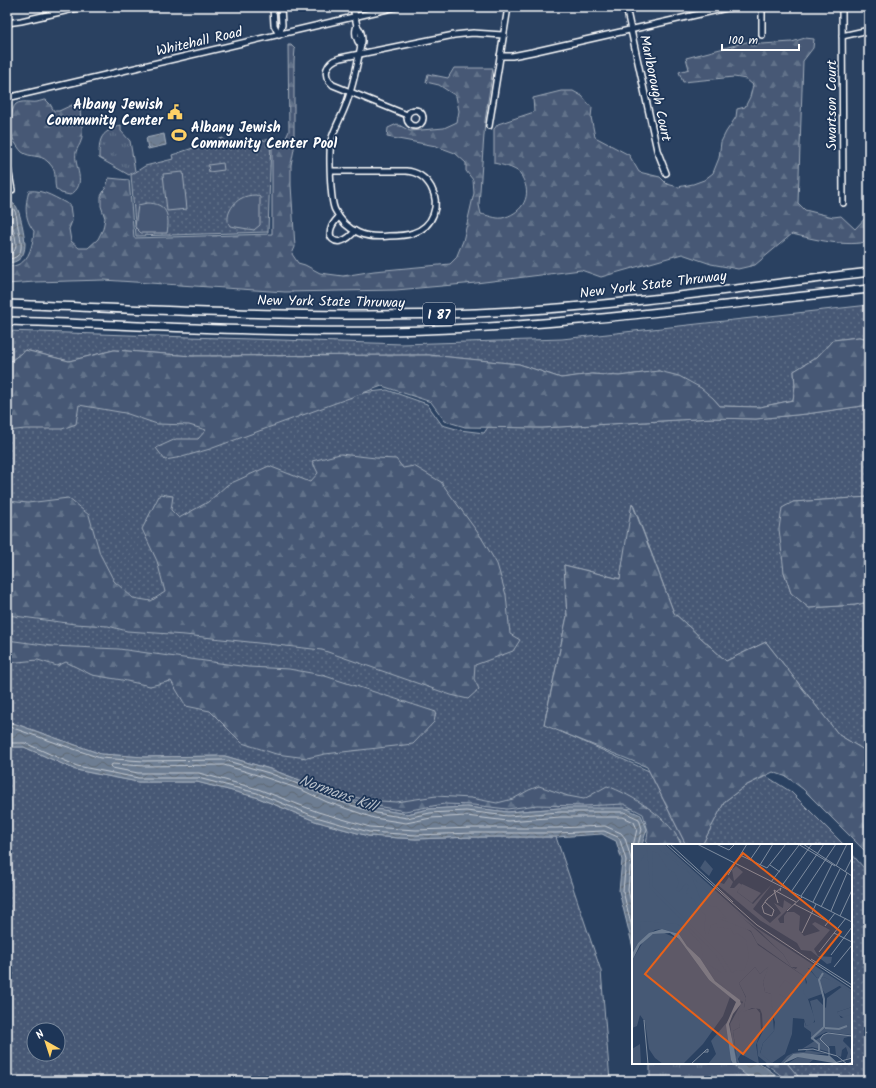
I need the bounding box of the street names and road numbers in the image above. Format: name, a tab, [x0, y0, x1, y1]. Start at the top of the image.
street label: Whitehall Road	[154, 21, 246, 63]
street label: Marlborough Court	[633, 33, 677, 144]
street label: Swartson Court	[821, 59, 843, 150]
street label: New York State Thruway	[578, 265, 728, 305]
street label: New York State Thruway	[257, 290, 405, 314]
road number: I 87	[423, 303, 455, 325]

